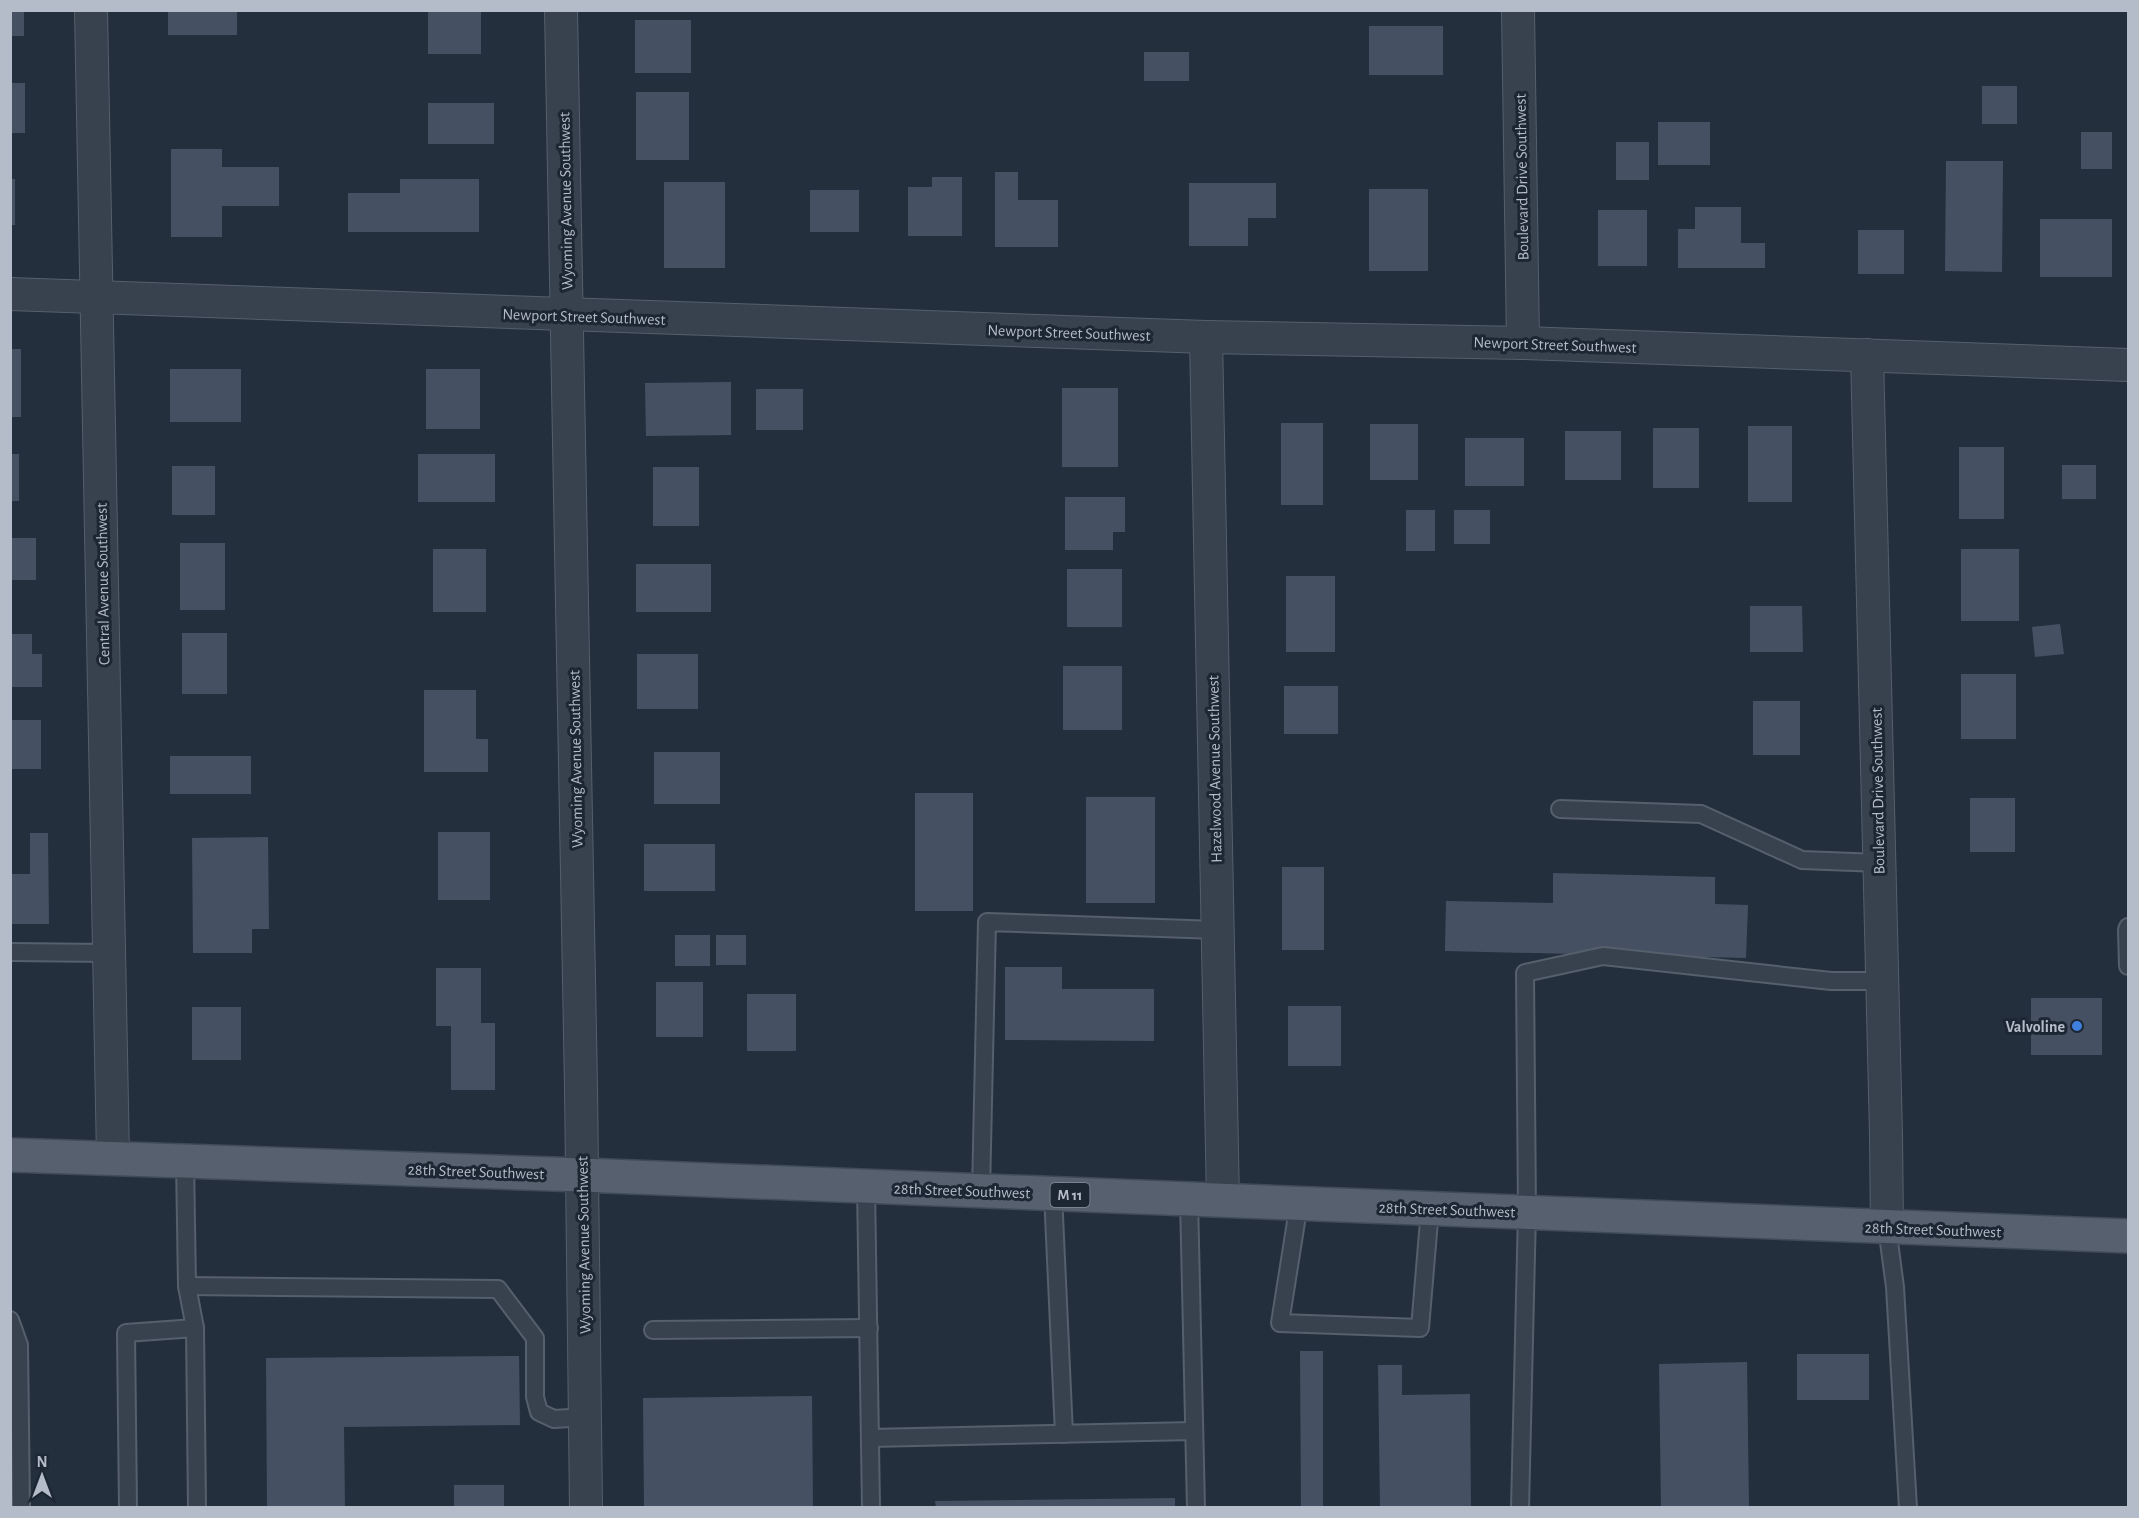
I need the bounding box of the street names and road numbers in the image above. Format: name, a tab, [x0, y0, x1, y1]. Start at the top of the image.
street label: Boulevard Drive Southwest	[1513, 93, 1531, 261]
street label: Wyoming Avenue Southwest	[556, 112, 577, 290]
street label: Newport Street Southwest	[502, 306, 666, 328]
street label: Newport Street Southwest	[987, 322, 1151, 344]
street label: Newport Street Southwest	[1473, 334, 1637, 356]
street label: Central Avenue Southwest	[94, 503, 112, 665]
street label: Wyoming Avenue Southwest	[566, 670, 587, 848]
street label: Hazelwood Avenue Southwest	[1205, 675, 1225, 863]
street label: Boulevard Drive Southwest	[1869, 707, 1887, 875]
street label: Wyoming Avenue Southwest	[574, 1156, 595, 1334]
street label: 28th Street Southwest	[407, 1162, 544, 1182]
street label: 28th Street Southwest	[893, 1181, 1030, 1201]
road number: M 11	[1050, 1183, 1090, 1207]
street label: 28th Street Southwest	[1378, 1200, 1515, 1220]
street label: 28th Street Southwest	[1864, 1220, 2001, 1240]

